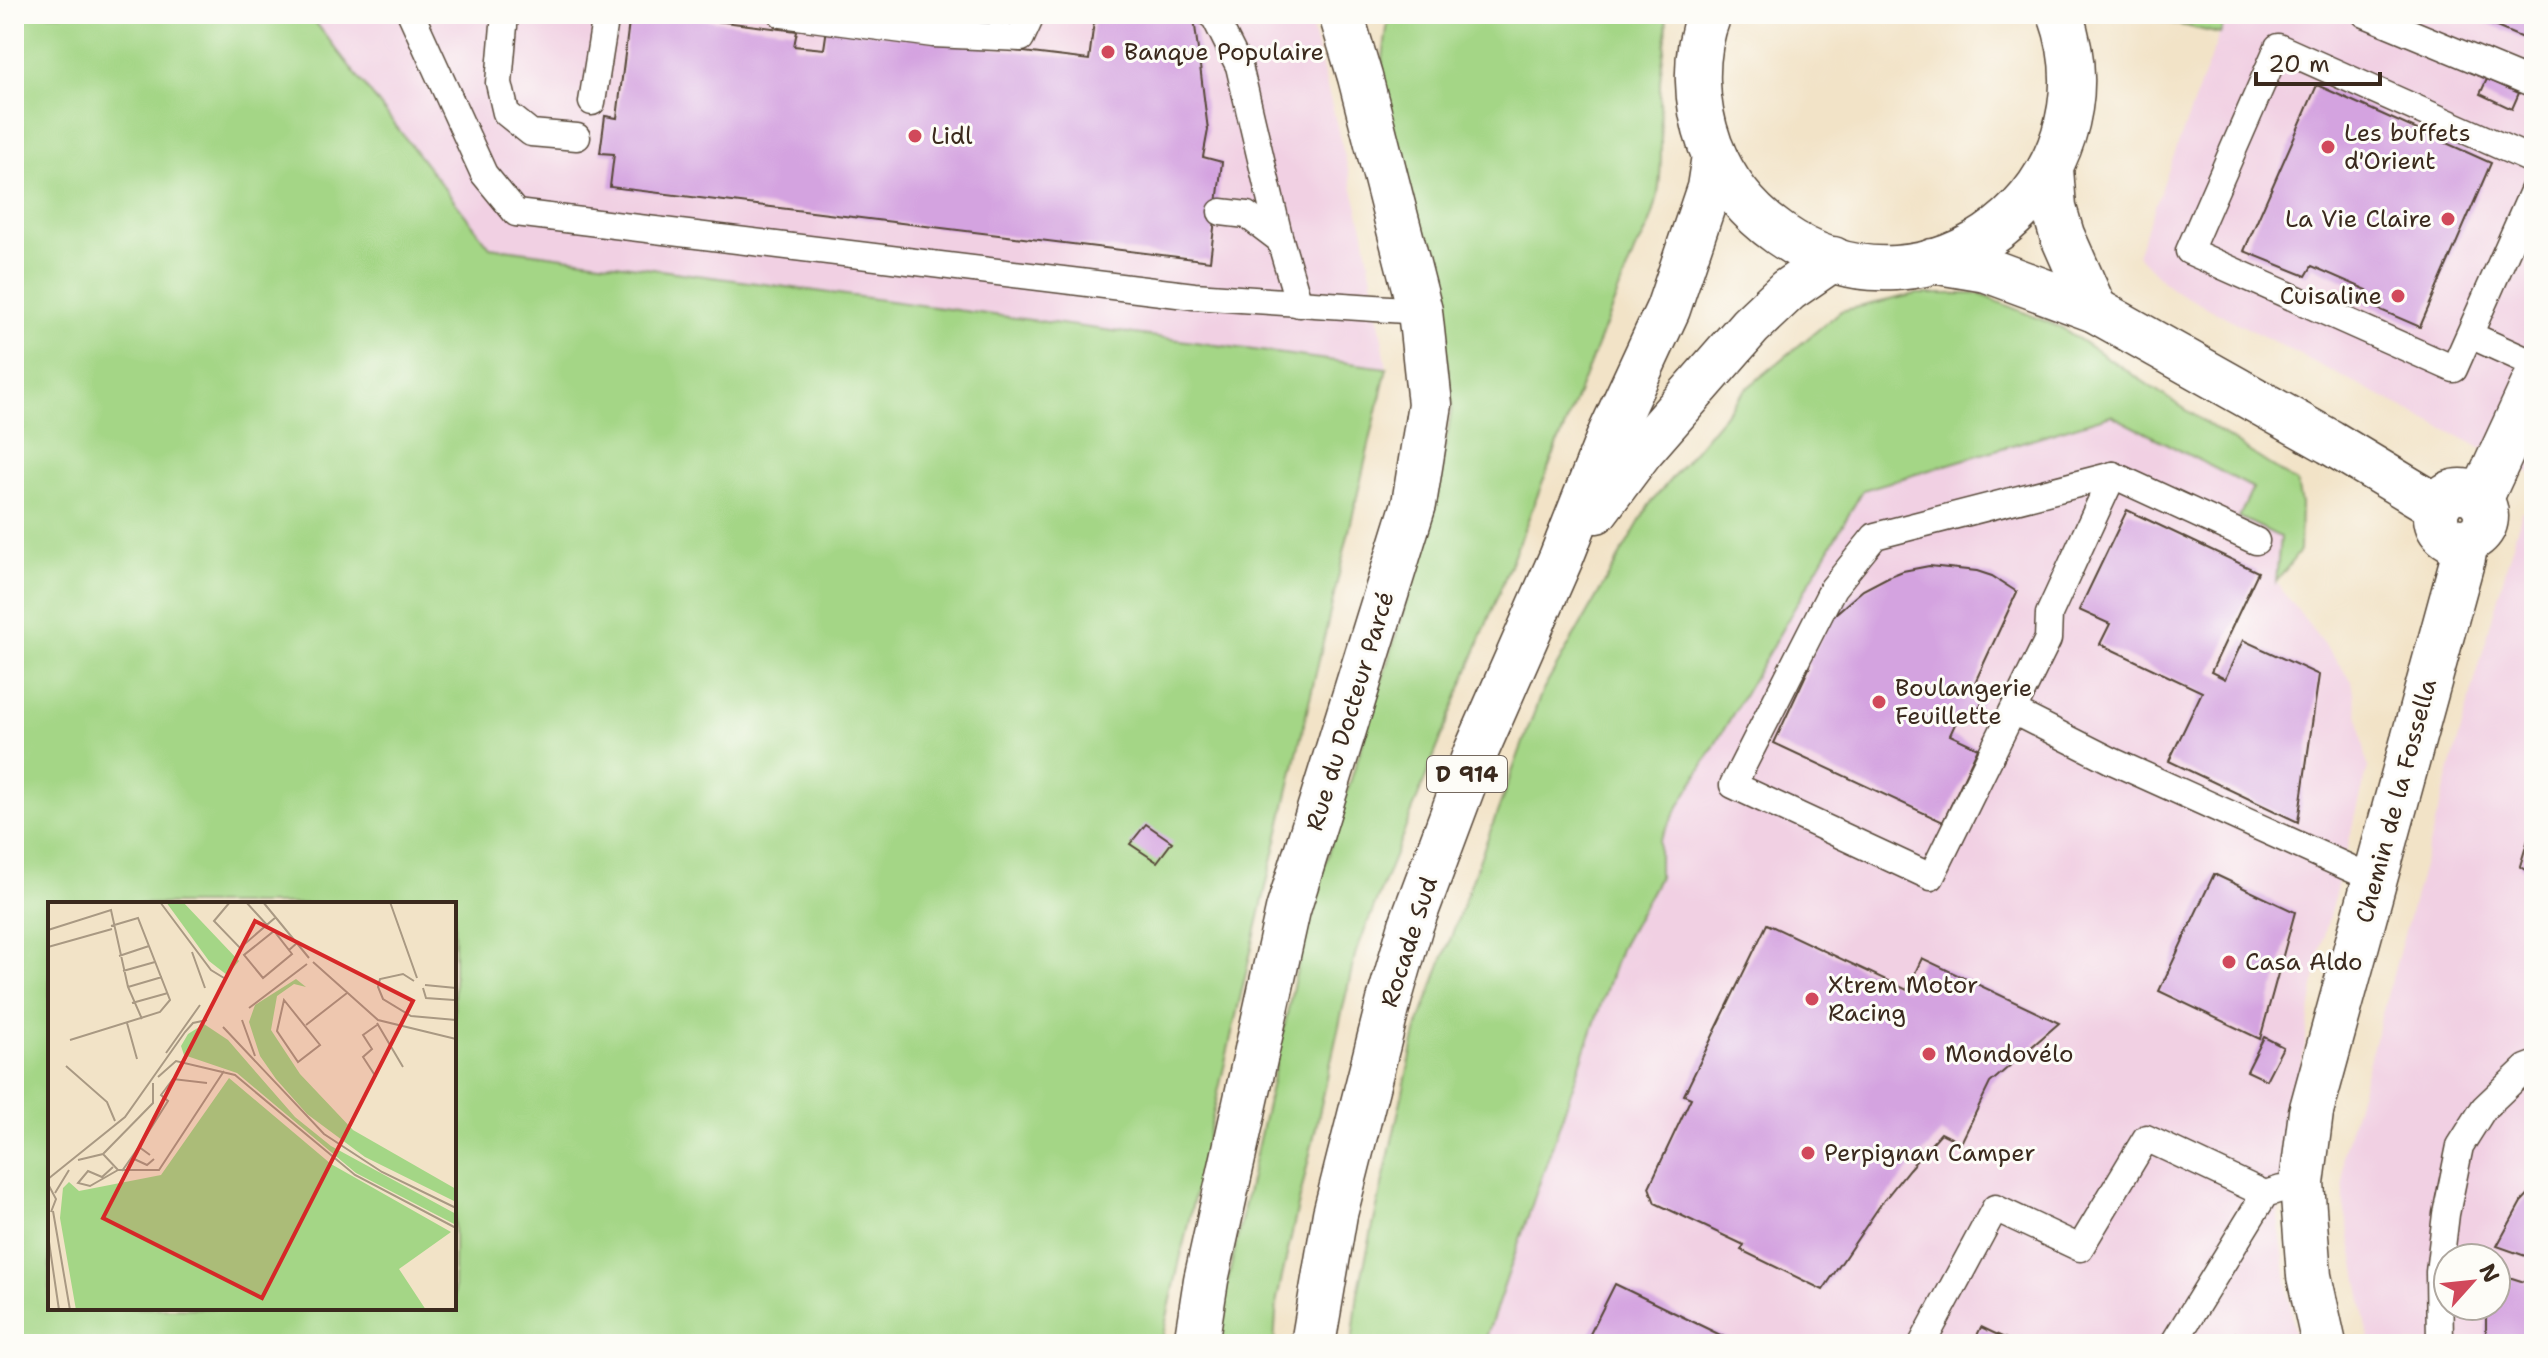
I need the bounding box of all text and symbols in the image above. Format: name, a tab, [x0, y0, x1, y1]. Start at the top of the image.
place label: Banque Populaire	[1124, 36, 1324, 68]
scale bar	[2256, 36, 2380, 86]
marker: Banque Populaire	[1099, 43, 1117, 61]
text: 20 m	[2268, 48, 2330, 80]
place label: Les buffets d'Orient	[2344, 117, 2471, 177]
place label: Lidl	[931, 120, 973, 152]
marker: Lidl	[906, 127, 924, 145]
marker: Les buffets d'Orient	[2319, 138, 2337, 156]
place label: La Vie Claire	[2285, 203, 2432, 235]
marker: La Vie Claire	[2439, 210, 2457, 228]
place label: Cuisaline	[2280, 280, 2382, 312]
marker: Cuisaline	[2389, 287, 2407, 305]
street label: Rue du Docteur Parcé	[1298, 587, 1402, 835]
place label: Boulangerie Feuillette	[1895, 672, 2032, 732]
street label: Chemin de la Fossella	[2348, 675, 2444, 927]
marker: Boulangerie Feuillette	[1870, 693, 1888, 711]
road number: D 914	[1427, 756, 1507, 792]
street label: Rocade Sud	[1373, 873, 1445, 1011]
inset map	[48, 902, 456, 1310]
place label: Casa Aldo	[2245, 946, 2363, 978]
marker: Casa Aldo	[2220, 953, 2238, 971]
place label: Xtrem Motor Racing	[1828, 969, 1978, 1029]
marker: Xtrem Motor Racing	[1803, 990, 1821, 1008]
place label: Mondovélo	[1945, 1038, 2074, 1070]
marker: Mondovélo	[1920, 1045, 1938, 1063]
place label: Perpignan Camper	[1824, 1137, 2036, 1169]
marker: Perpignan Camper	[1799, 1144, 1817, 1162]
north arrow	[2432, 1242, 2512, 1322]
text: N	[2472, 1259, 2506, 1287]

